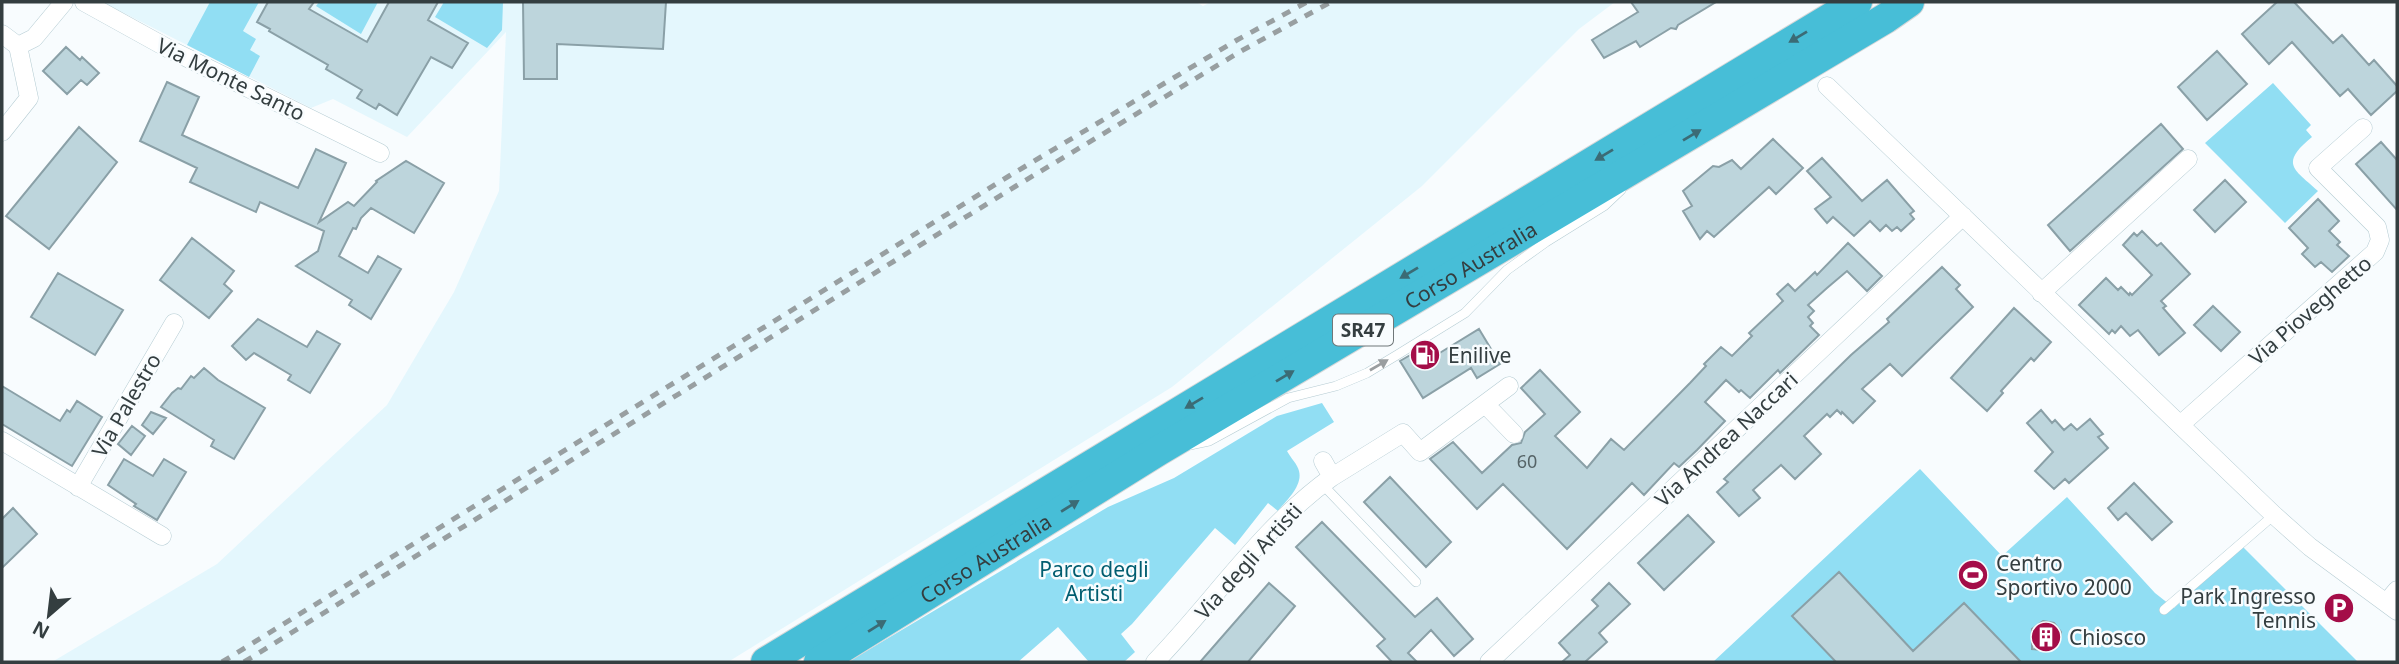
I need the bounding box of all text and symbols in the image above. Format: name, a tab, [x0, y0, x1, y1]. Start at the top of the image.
street label: Via Monte Santo	[152, 31, 310, 127]
one-way arrow	[1789, 31, 1808, 43]
one-way arrow	[1682, 129, 1701, 141]
one-way arrow	[1594, 149, 1613, 161]
street label: Corso Australia	[1399, 215, 1542, 315]
street label: Via Pioveghetto	[2243, 249, 2377, 371]
one-way arrow	[1400, 267, 1419, 279]
road number: SR47	[1333, 314, 1393, 346]
fuel station icon: Enilive	[1408, 338, 1442, 372]
place label: Enilive	[1448, 341, 1511, 369]
street label: Via Palestro	[85, 348, 167, 462]
one-way arrow	[1369, 360, 1389, 372]
street label: Via Andrea Naccari	[1649, 365, 1803, 513]
one-way arrow	[1276, 369, 1295, 382]
one-way arrow	[1184, 397, 1203, 410]
house number: 60	[1517, 449, 1537, 473]
street label: Via degli Artisti	[1188, 497, 1308, 625]
one-way arrow	[1060, 499, 1079, 512]
street label: Corso Australia	[914, 507, 1056, 610]
place label: Centro Sportivo 2000	[1996, 549, 2132, 601]
park label: Parco degli Artisti	[1039, 555, 1149, 607]
sports icon: Centro Sportivo 2000	[1956, 558, 1990, 592]
north arrow	[14, 580, 84, 650]
place label: Park Ingresso Tennis	[2180, 582, 2316, 634]
parking icon: Park Ingresso Tennis	[2322, 591, 2356, 625]
text: N	[28, 615, 54, 645]
one-way arrow	[867, 620, 886, 633]
building icon: Chiosco	[2029, 620, 2063, 654]
place label: Chiosco	[2069, 623, 2146, 651]

